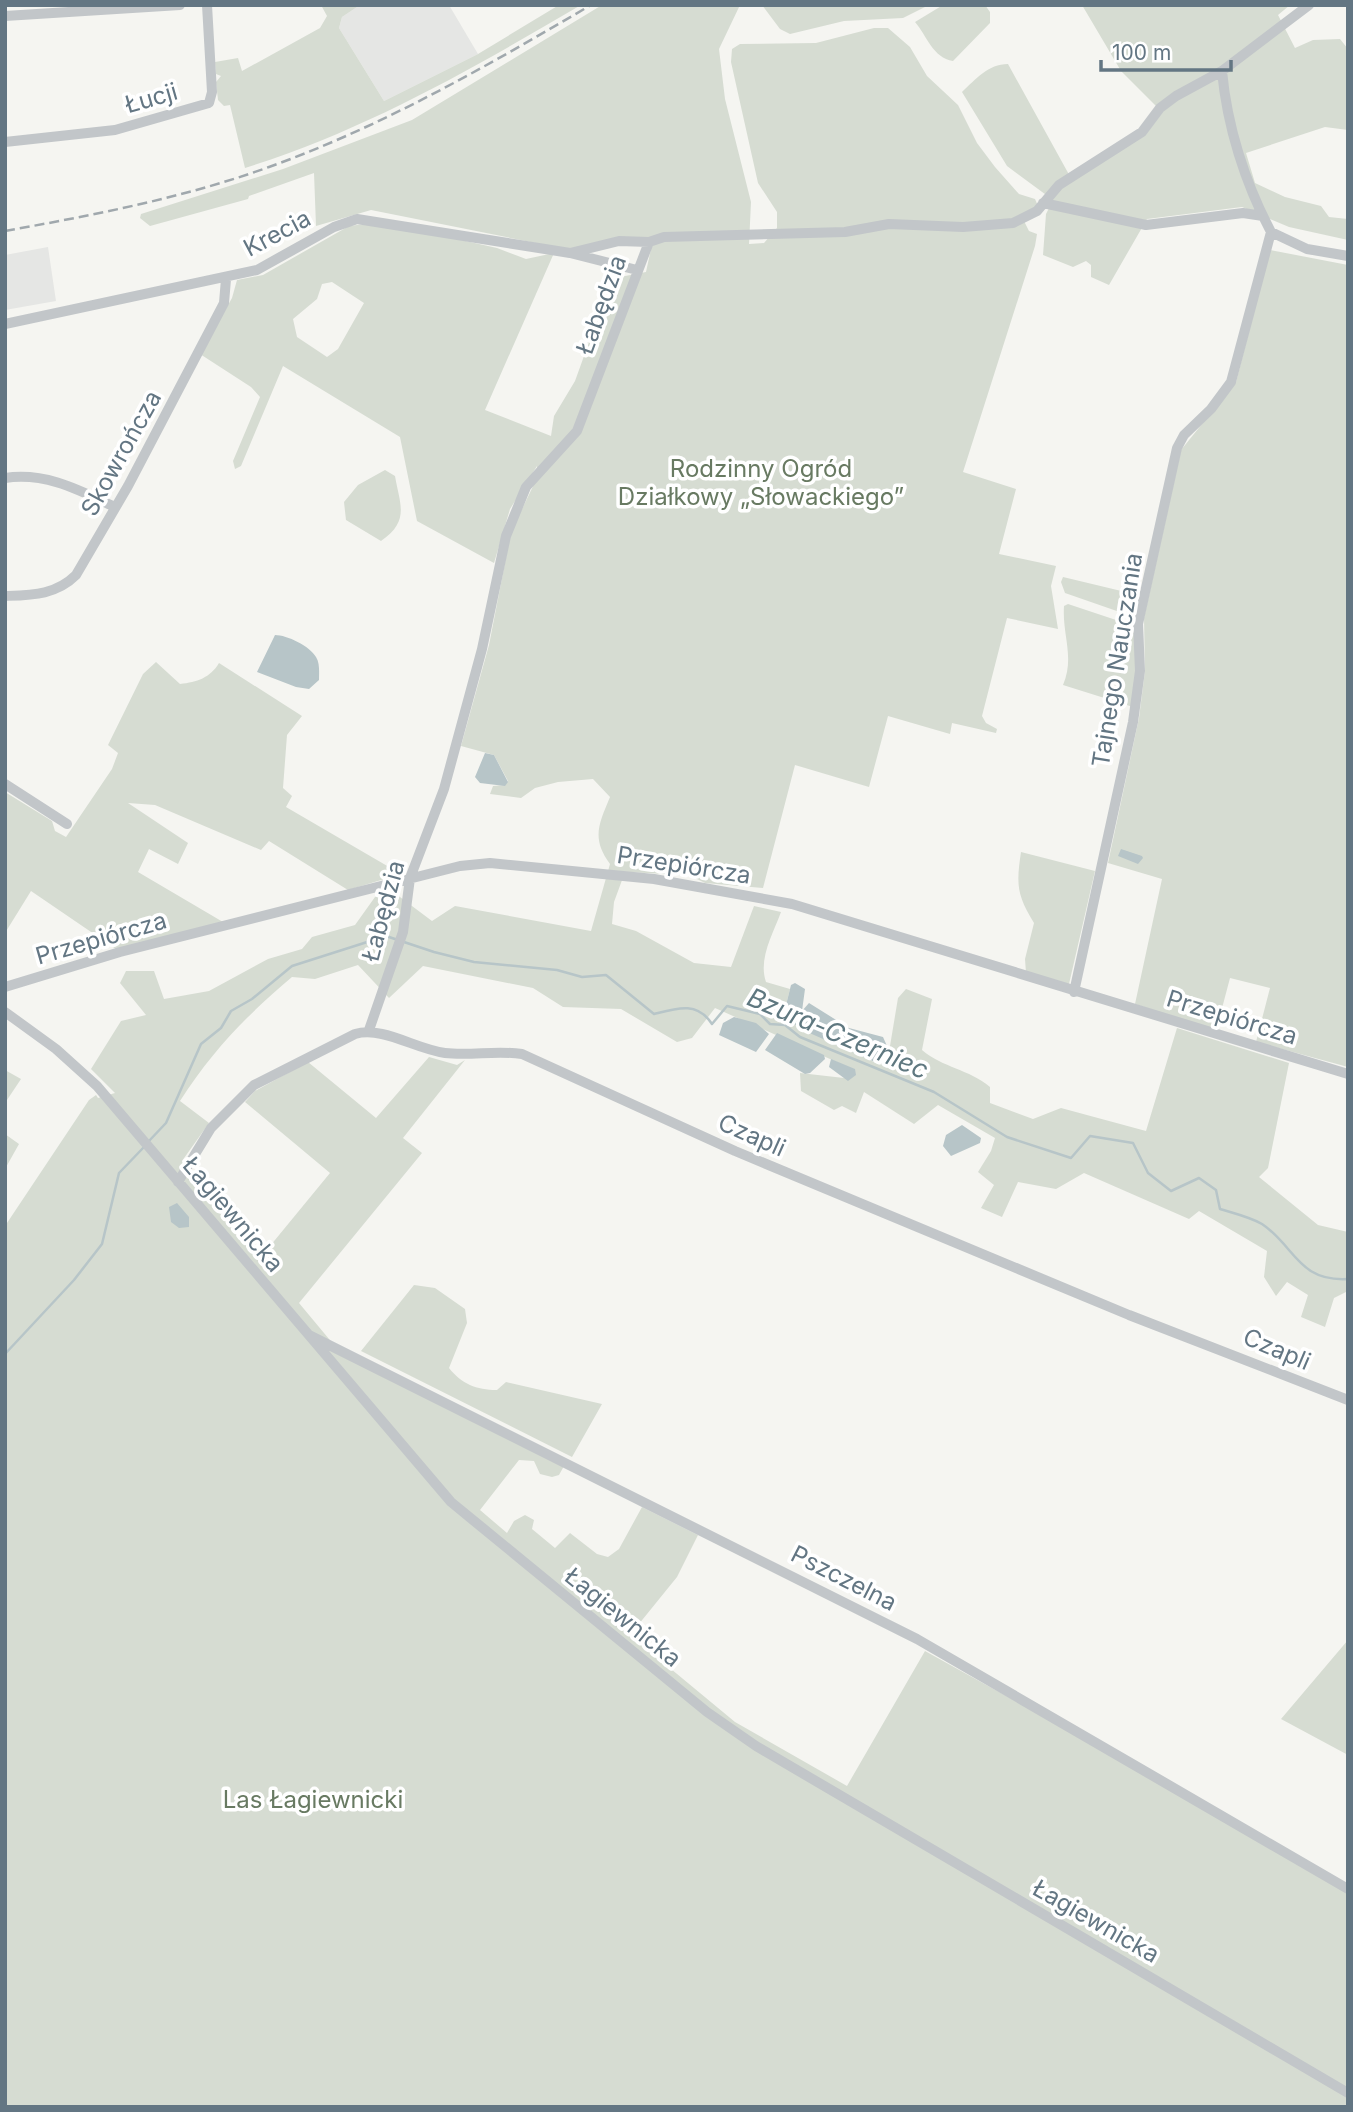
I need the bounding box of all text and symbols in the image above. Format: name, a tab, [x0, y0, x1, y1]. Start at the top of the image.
scale bar	[1101, 28, 1230, 72]
text: 100 m	[1112, 40, 1171, 65]
street label: Łucji	[121, 77, 181, 119]
street label: Krecia	[239, 203, 315, 263]
street label: Łabędzia	[570, 251, 632, 359]
street label: Skowrończa	[75, 385, 167, 521]
park label: Rodzinny Ogród Działkowy „Słowackiego”	[618, 454, 904, 511]
street label: Tajnego Nauczania	[1086, 551, 1148, 769]
street label: Przepiórcza	[615, 840, 753, 890]
street label: Łabędzia	[356, 857, 410, 965]
street label: Przepiórcza	[32, 905, 170, 971]
water label: Bzura-Czerniec	[743, 981, 933, 1085]
street label: Przepiórcza	[1163, 983, 1301, 1051]
street label: Czapli	[714, 1107, 790, 1163]
street label: Łagiewnicka	[176, 1150, 290, 1278]
street label: Czapli	[1239, 1322, 1315, 1376]
street label: Pszczelna	[786, 1539, 902, 1617]
street label: Łagiewnicka	[559, 1561, 687, 1673]
park label: Las Łagiewnicki	[223, 1785, 403, 1814]
street label: Łagiewnicka	[1027, 1873, 1165, 1969]

